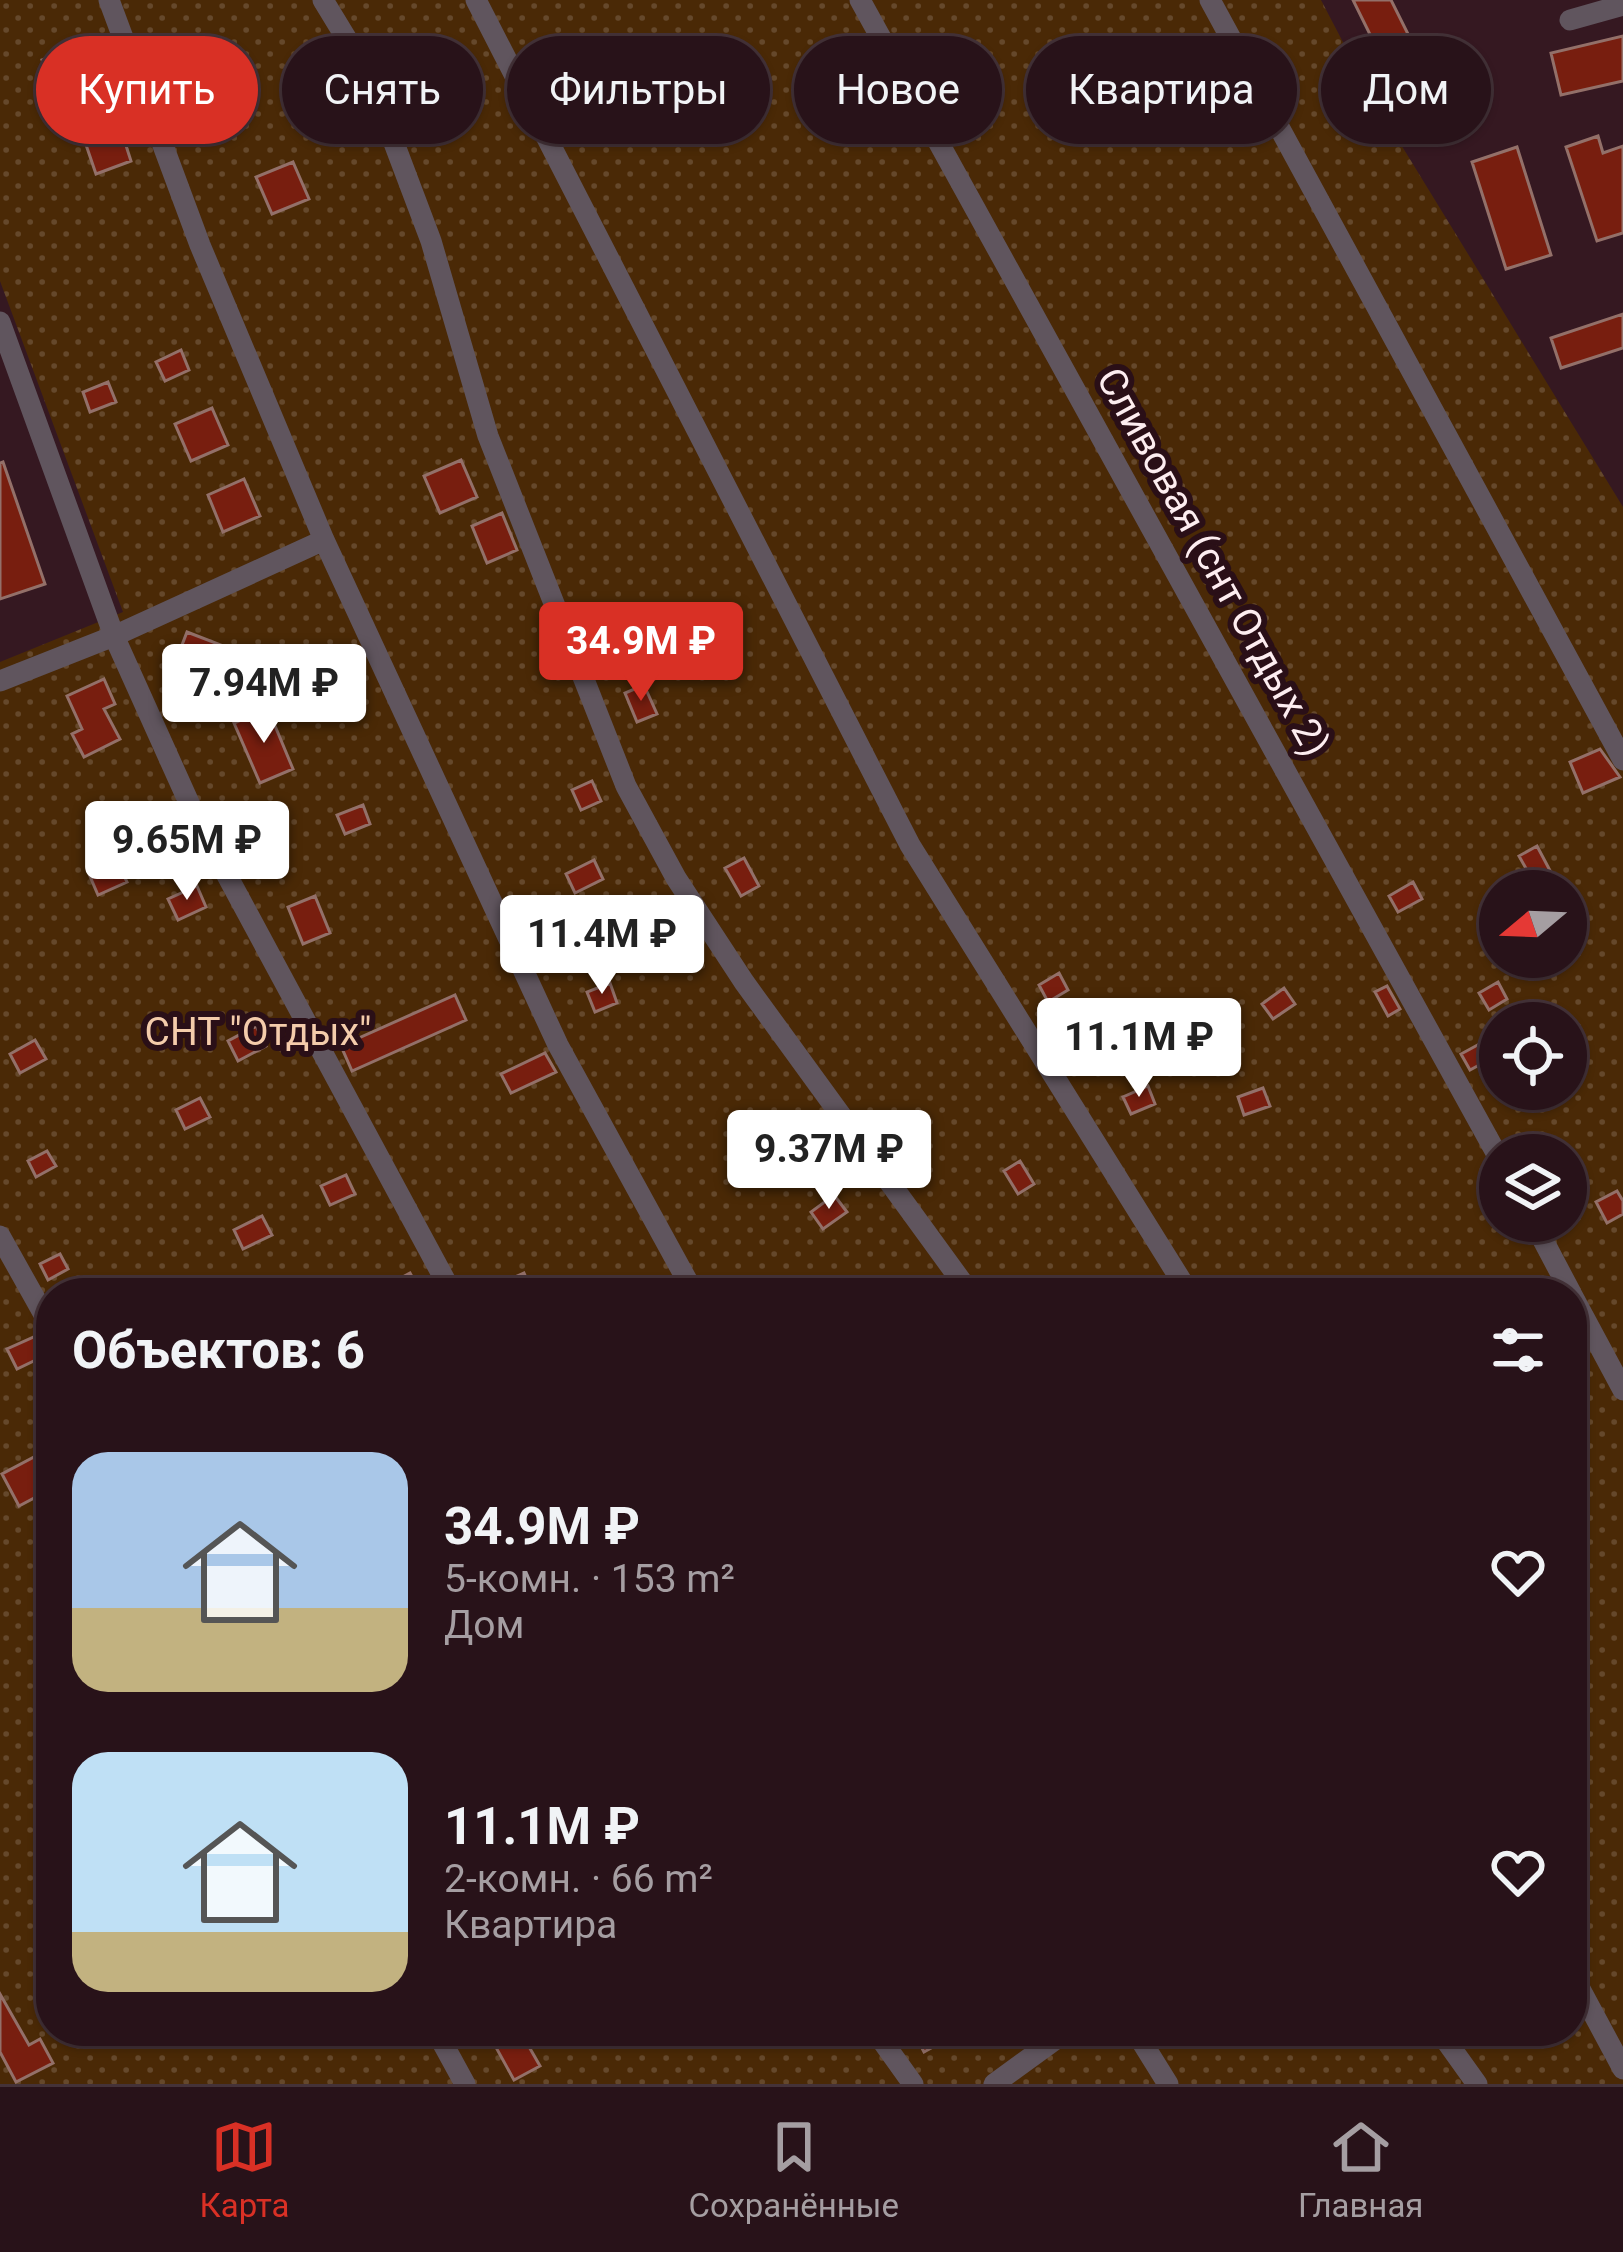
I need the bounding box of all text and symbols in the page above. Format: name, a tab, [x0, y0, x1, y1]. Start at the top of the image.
chip: Купить	[36, 36, 258, 144]
chip: Снять	[282, 36, 483, 144]
chip: Фильтры	[507, 36, 770, 144]
chip: Новое	[794, 36, 1002, 144]
chip: Квартира	[1026, 36, 1297, 144]
chip: Дом	[1321, 36, 1491, 144]
street label: Сливовая (снт Отдых 2)	[1087, 360, 1339, 764]
pin: 34.9M ₽	[530, 602, 752, 704]
text: 34.9M ₽	[566, 618, 716, 664]
pin: 7.94M ₽	[153, 644, 375, 746]
text: 7.94M ₽	[189, 660, 339, 706]
pin: 9.65M ₽	[76, 801, 298, 903]
text: 9.65M ₽	[112, 817, 262, 863]
north arrow	[1479, 870, 1587, 978]
map controls	[1479, 870, 1587, 1242]
pin: 11.4M ₽	[491, 895, 713, 997]
text: 11.4M ₽	[527, 911, 677, 957]
pin: 11.1M ₽	[1028, 998, 1250, 1100]
button: locate	[1479, 1002, 1587, 1110]
park label: СНТ "Отдых"	[145, 1009, 371, 1055]
text: 11.1M ₽	[1064, 1014, 1214, 1060]
pin: 9.37M ₽	[718, 1110, 940, 1212]
text: 9.37M ₽	[754, 1126, 904, 1172]
button: layers	[1479, 1134, 1587, 1242]
icon: filters	[1485, 1317, 1551, 1383]
text: Объектов: 6	[72, 1321, 365, 1380]
text: 34.9M ₽	[444, 1497, 640, 1556]
icon: home	[168, 1500, 312, 1644]
icon: heart	[1485, 1539, 1551, 1605]
text: 5-комн. · 153 m²	[444, 1556, 735, 1602]
text: Дом	[444, 1602, 525, 1648]
text: 11.1M ₽	[444, 1797, 640, 1856]
icon: home	[168, 1800, 312, 1944]
icon: heart	[1485, 1839, 1551, 1905]
text: 2-комн. · 66 m²	[444, 1856, 713, 1902]
text: Квартира	[444, 1902, 617, 1948]
tab: Карта	[200, 2114, 289, 2225]
tab: Сохранённые	[688, 2114, 899, 2225]
tab: Главная	[1298, 2114, 1423, 2225]

